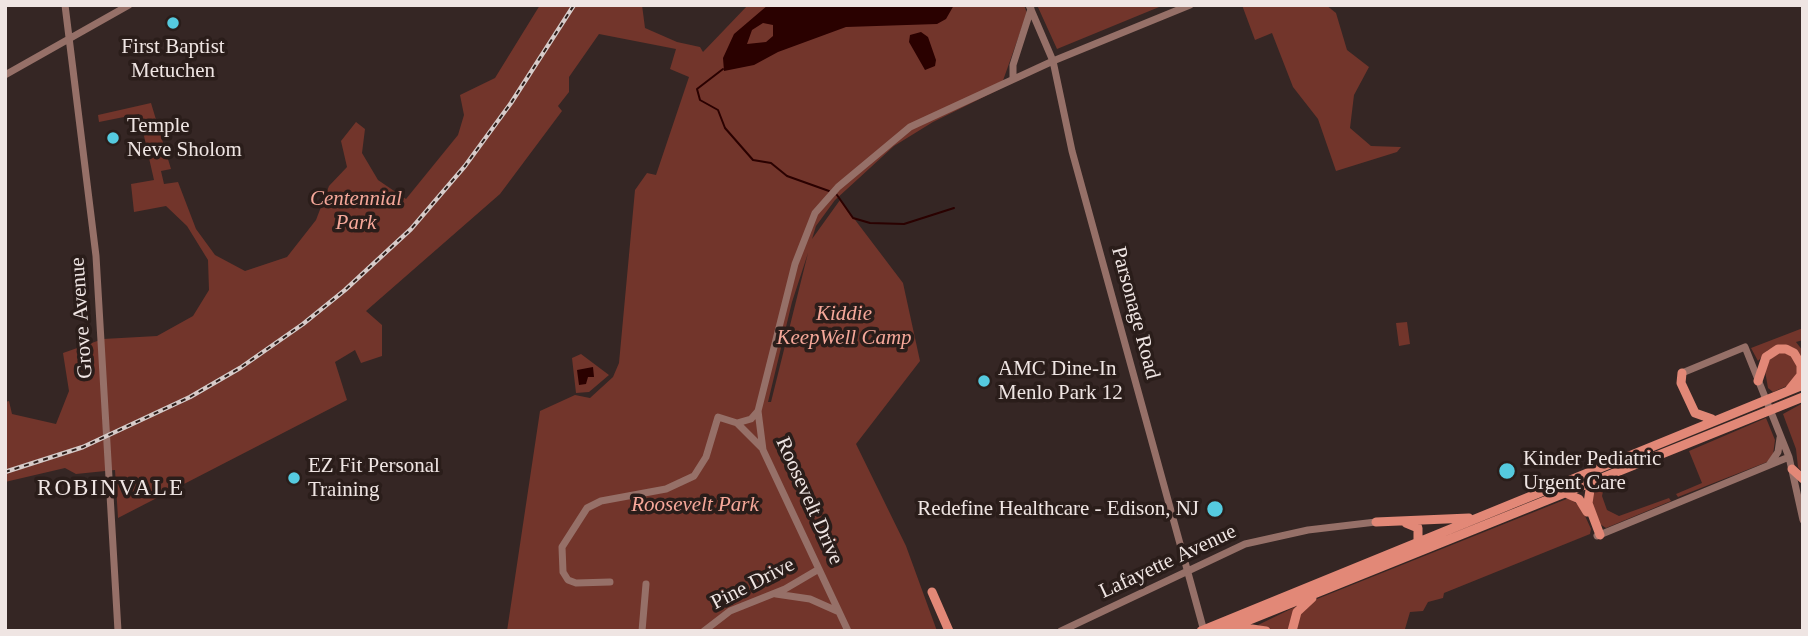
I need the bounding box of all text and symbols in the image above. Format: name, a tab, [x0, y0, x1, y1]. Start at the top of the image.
marker: First Baptist Metuchen	[165, 15, 181, 31]
place label: First Baptist Metuchen	[121, 34, 225, 84]
place label: Temple Neve Sholom	[127, 113, 242, 163]
marker: Temple Neve Sholom	[105, 130, 121, 146]
park label: Centennial Park	[310, 186, 402, 236]
street label: Parsonage Road	[1105, 244, 1165, 382]
street label: Grove Avenue	[65, 257, 99, 379]
park label: Kiddie KeepWell Camp	[776, 301, 912, 351]
place label: AMC Dine-In Menlo Park 12	[998, 356, 1123, 406]
marker: AMC Dine-In Menlo Park 12	[976, 373, 992, 389]
street label: Roosevelt Drive	[770, 433, 848, 569]
place label: Kinder Pediatric Urgent Care	[1523, 446, 1661, 496]
place label: EZ Fit Personal Training	[308, 453, 440, 503]
marker: Kinder Pediatric Urgent Care	[1497, 461, 1517, 481]
marker: EZ Fit Personal Training	[286, 470, 302, 486]
district label: ROBINVALE	[38, 475, 184, 503]
park label: Roosevelt Park	[631, 492, 759, 518]
place label: Redefine Healthcare - Edison, NJ	[917, 496, 1199, 522]
marker: Redefine Healthcare - Edison, NJ	[1205, 499, 1225, 519]
street label: Lafayette Avenue	[1095, 519, 1241, 605]
street label: Pine Drive	[707, 552, 799, 616]

